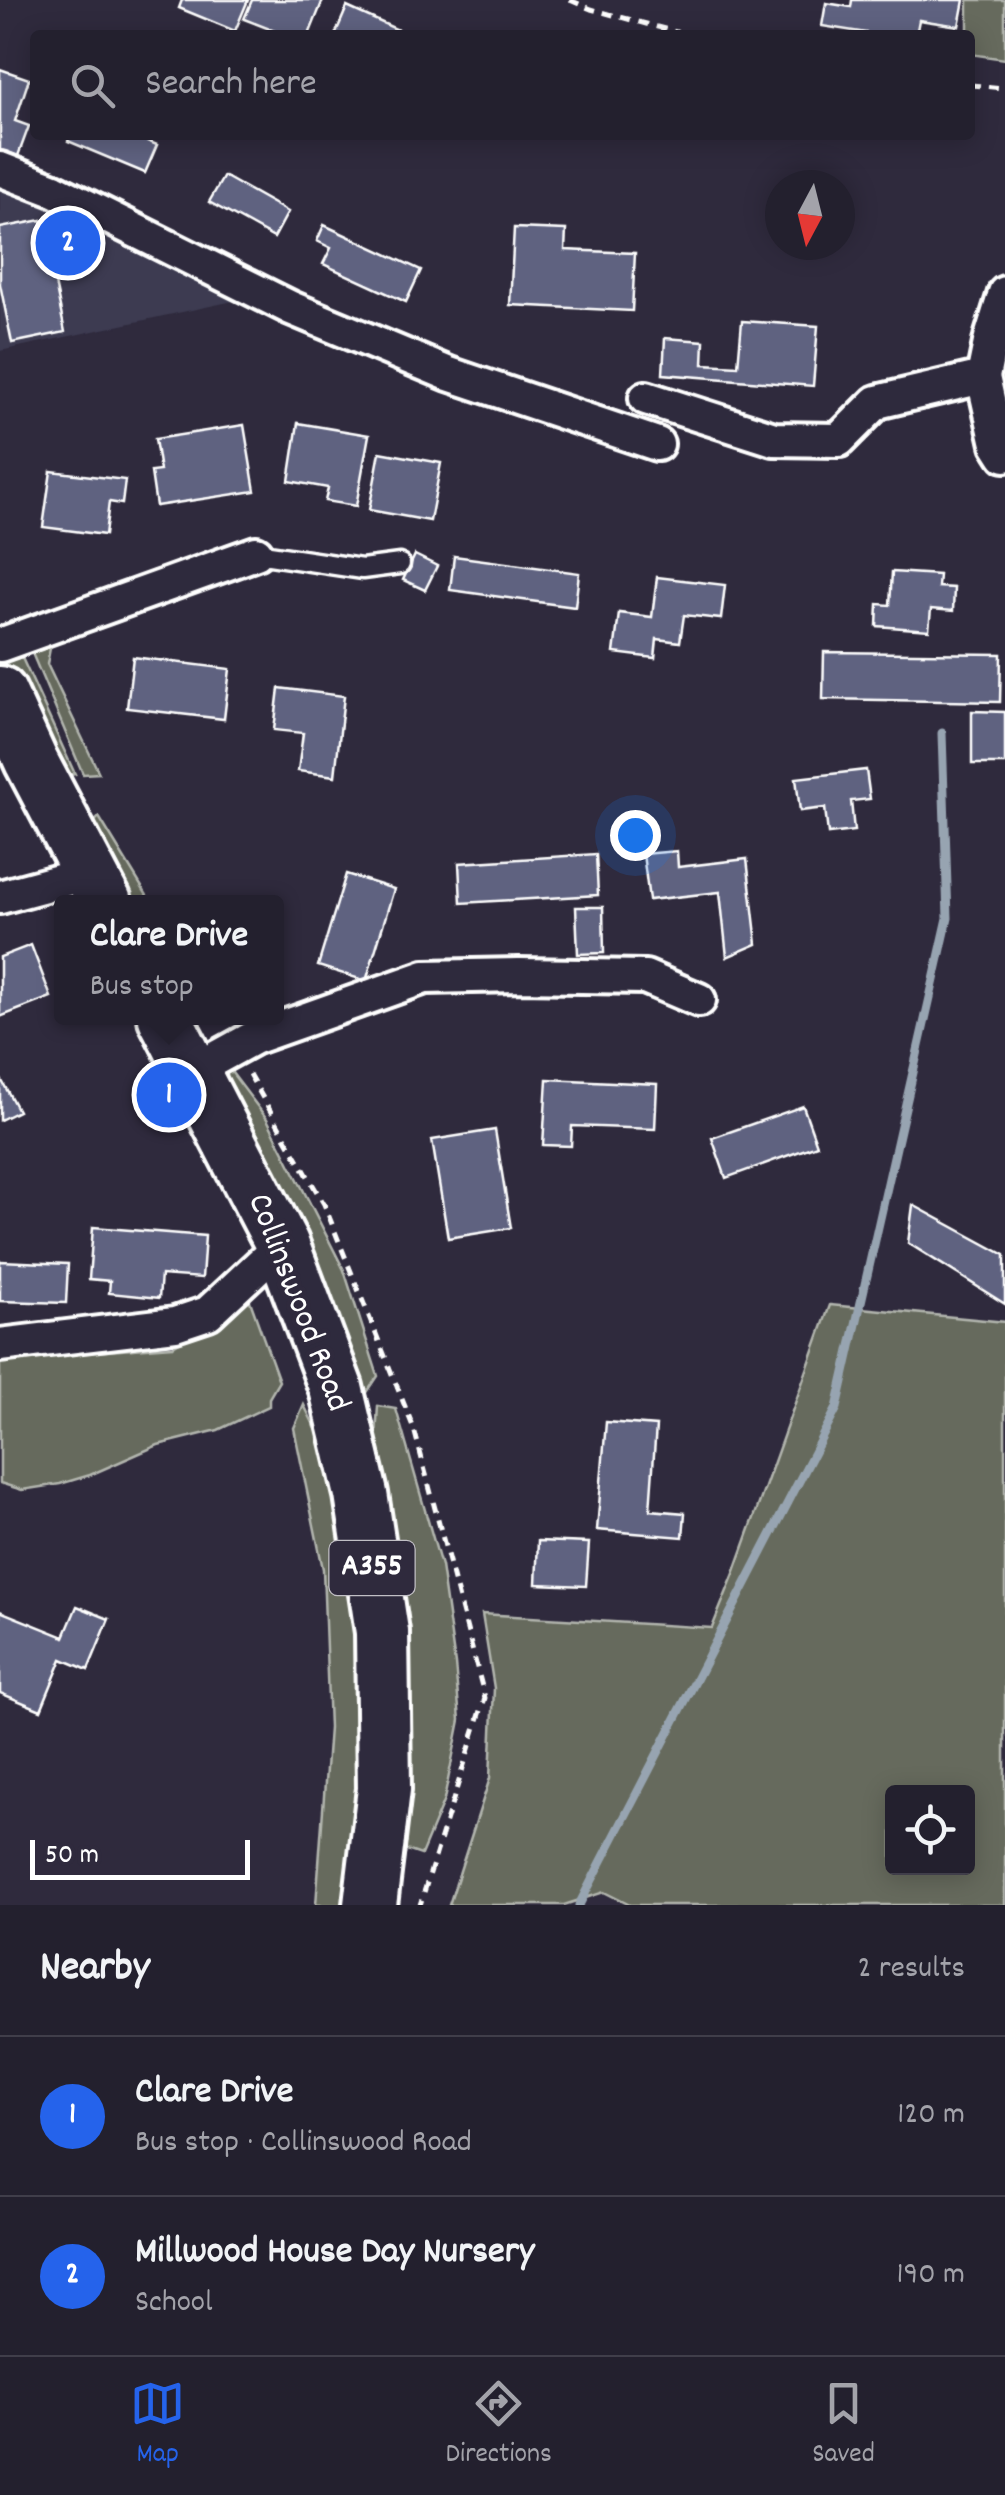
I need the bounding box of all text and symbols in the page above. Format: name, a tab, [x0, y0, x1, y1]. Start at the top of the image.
search box	[30, 30, 975, 140]
icon: search	[65, 58, 120, 113]
text: Search here	[145, 58, 317, 113]
north arrow	[765, 170, 855, 260]
pin: 2	[36, 206, 100, 280]
your location	[610, 810, 661, 861]
popup	[54, 895, 284, 1025]
text: Clare Drive	[90, 910, 248, 965]
text: Bus stop	[90, 965, 194, 1011]
pin: 1	[136, 1058, 202, 1132]
street label: Collinswood Road	[232, 1186, 362, 1420]
road number: A355	[330, 1541, 414, 1595]
map controls	[885, 1785, 975, 1875]
button: locate	[885, 1785, 975, 1875]
scale bar	[30, 1835, 250, 1880]
text: 50 m	[45, 1837, 99, 1877]
text: Nearby	[40, 1940, 150, 2000]
text: 2 results	[858, 1947, 965, 1993]
text: Clare Drive	[135, 2066, 293, 2121]
text: 1	[69, 2093, 76, 2139]
text: 120 m	[897, 2093, 965, 2139]
text: Bus stop · Collinswood Road	[135, 2121, 472, 2167]
text: Millwood House Day Nursery	[135, 2226, 534, 2281]
text: 2	[66, 2253, 79, 2299]
text: 190 m	[897, 2253, 965, 2299]
text: School	[135, 2281, 213, 2327]
tab: Map	[130, 2376, 185, 2476]
tab: Directions	[446, 2376, 552, 2476]
tab: Saved	[812, 2376, 875, 2476]

